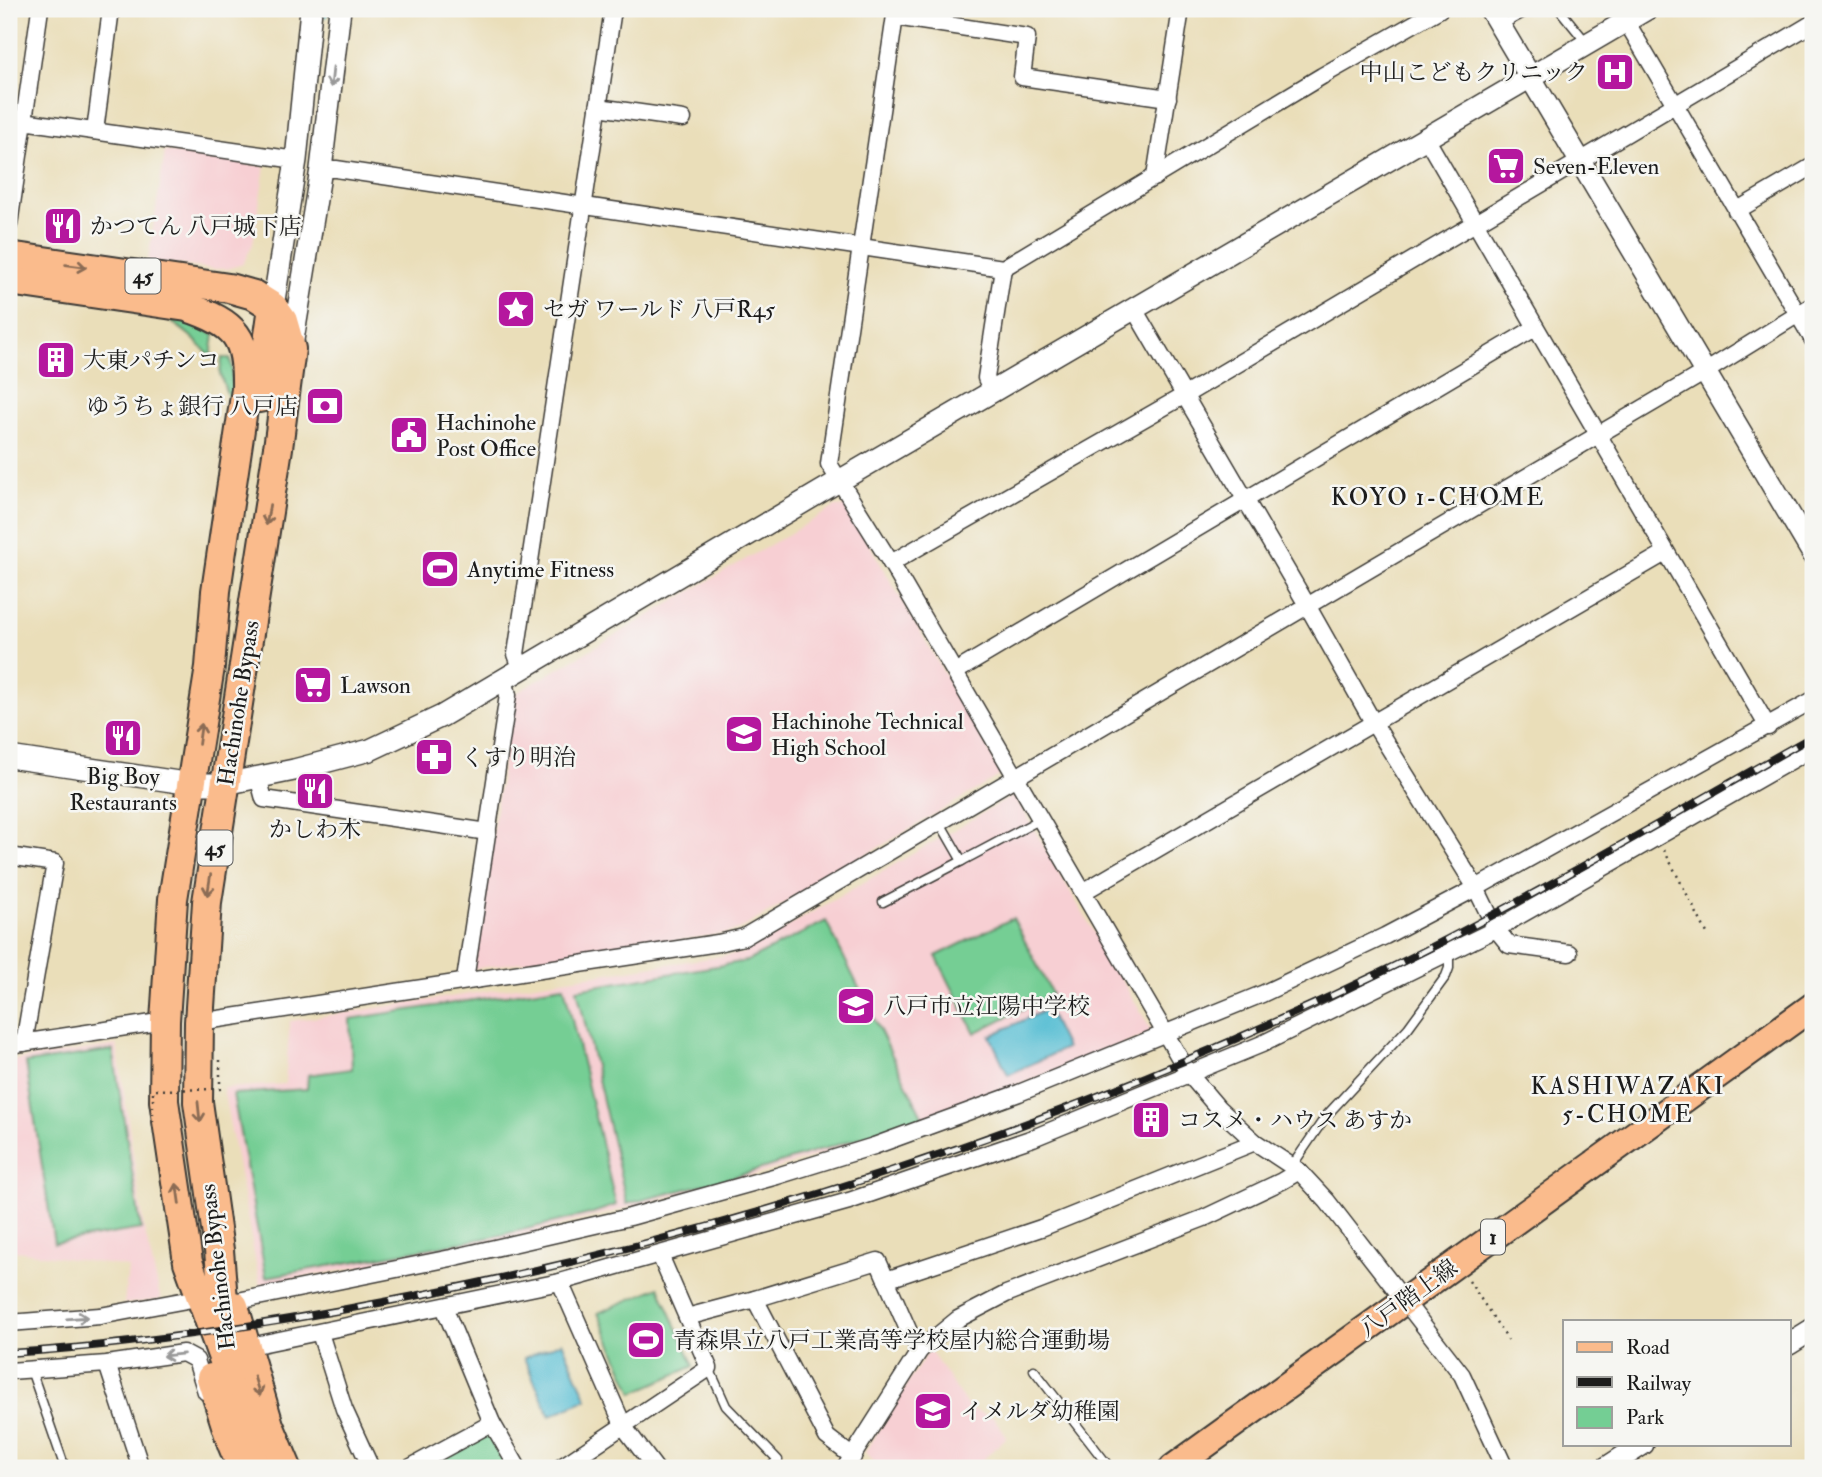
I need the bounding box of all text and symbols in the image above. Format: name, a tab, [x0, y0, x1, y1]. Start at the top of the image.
hospital icon: 中山こどもクリニック	[1594, 51, 1636, 93]
place label: 中山こどもクリニック	[1359, 58, 1588, 87]
one-way arrow	[325, 65, 338, 87]
supermarket icon: Seven-Eleven	[1485, 145, 1527, 187]
place label: Seven-Eleven	[1533, 152, 1660, 181]
restaurant icon: かつてん 八戸城下店	[42, 205, 84, 247]
place label: かつてん 八戸城下店	[90, 212, 302, 241]
road number: 45	[125, 258, 160, 294]
one-way arrow	[64, 260, 87, 273]
place icon: セガ ワールド 八戸R45	[495, 288, 537, 330]
place label: セガ ワールド 八戸R45	[543, 295, 775, 324]
building icon: 大東パチンコ	[35, 339, 77, 381]
place label: 大東パチンコ	[83, 346, 220, 375]
bank icon: ゆうちょ銀行 八戸店	[304, 385, 346, 427]
place label: ゆうちょ銀行 八戸店	[86, 392, 298, 421]
place label: Hachinohe Post Office	[436, 408, 537, 463]
public building icon: Hachinohe Post Office	[388, 414, 430, 456]
district label: KOYO 1-CHOME	[1331, 482, 1545, 513]
one-way arrow	[261, 504, 274, 526]
sports icon: Anytime Fitness	[419, 548, 461, 590]
place label: Anytime Fitness	[466, 555, 614, 584]
street label: Hachinohe Bypass	[211, 618, 267, 788]
supermarket icon: Lawson	[292, 664, 334, 706]
place label: Lawson	[340, 671, 411, 700]
place label: Hachinohe Technical High School	[771, 707, 964, 762]
school or university icon: Hachinohe Technical High School	[723, 713, 765, 755]
restaurant icon: Big Boy Restaurants	[102, 717, 144, 759]
one-way arrow	[194, 724, 207, 746]
pharmacy icon: くすり明治	[413, 736, 455, 778]
place label: くすり明治	[461, 743, 576, 772]
place label: Big Boy Restaurants	[69, 762, 177, 817]
restaurant icon: かしわ木	[294, 770, 336, 812]
place label: かしわ木	[269, 815, 361, 844]
road number: 45	[198, 830, 232, 866]
one-way arrow	[202, 873, 215, 896]
school or university icon: 八戸市立江陽中学校	[835, 985, 877, 1027]
place label: 八戸市立江陽中学校	[883, 992, 1090, 1021]
district label: KASHIWAZAKI 5-CHOME	[1531, 1071, 1725, 1130]
building icon: コスメ・ハウス あすか	[1130, 1099, 1172, 1141]
one-way arrow	[193, 1101, 206, 1123]
place label: コスメ・ハウス あすか	[1178, 1106, 1412, 1135]
street label: Hachinohe Bypass	[193, 1182, 243, 1352]
one-way arrow	[171, 1183, 184, 1206]
road number: 1	[1481, 1220, 1505, 1254]
street label: 八戸階上線	[1353, 1253, 1463, 1344]
one-way arrow	[65, 1311, 88, 1324]
sports icon: 青森県立八戸工業高等学校屋内総合運動場	[625, 1319, 667, 1361]
legend	[1563, 1320, 1790, 1446]
place label: 青森県立八戸工業高等学校屋内総合運動場	[673, 1326, 1110, 1355]
text: Road	[1626, 1334, 1671, 1361]
one-way arrow	[162, 1349, 185, 1362]
text: Railway	[1626, 1370, 1692, 1397]
one-way arrow	[252, 1375, 265, 1397]
school or university icon: イメルダ幼稚園	[912, 1390, 954, 1432]
place label: イメルダ幼稚園	[960, 1397, 1120, 1426]
text: Park	[1626, 1404, 1664, 1431]

